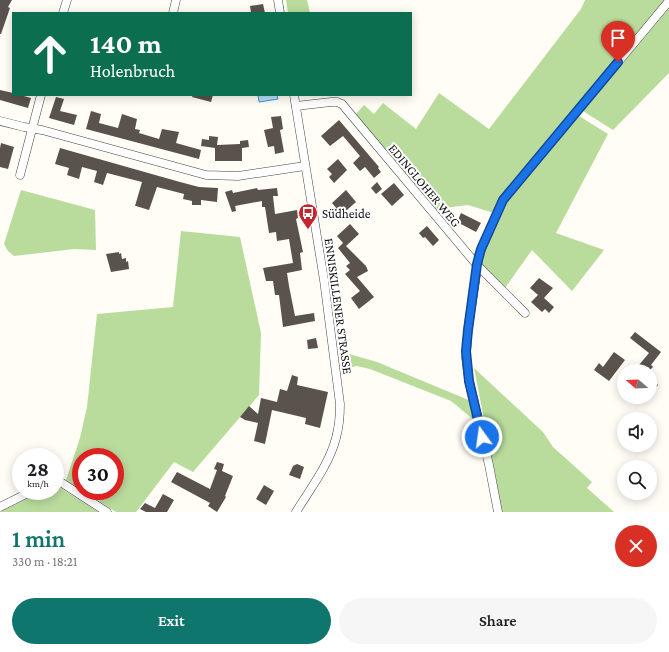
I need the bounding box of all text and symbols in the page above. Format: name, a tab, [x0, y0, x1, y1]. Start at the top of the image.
pin	[601, 21, 635, 62]
icon: arrive	[607, 27, 629, 49]
icon: ahead	[24, 28, 76, 80]
text: 140 m	[90, 28, 162, 59]
text: Holenbruch	[90, 61, 175, 81]
street label: EDINGLOHER WEG	[385, 141, 464, 230]
bus stop icon: Südheide	[297, 202, 319, 230]
place label: Südheide	[322, 206, 371, 221]
street label: ENNISKILLENER STRASSE	[322, 237, 355, 375]
north arrow	[617, 364, 657, 404]
map controls	[617, 364, 657, 500]
button: sound	[617, 412, 657, 452]
position arrow	[461, 416, 503, 458]
speed limit sign: 30	[72, 448, 124, 500]
text: 28	[27, 458, 49, 480]
button: search	[617, 460, 657, 500]
text: km/h	[27, 478, 49, 489]
text: 1 min	[12, 525, 65, 552]
button: close	[615, 525, 657, 567]
text: 330 m · 18:21	[12, 554, 77, 569]
button: Exit	[12, 598, 331, 644]
button: Share	[339, 598, 657, 644]

